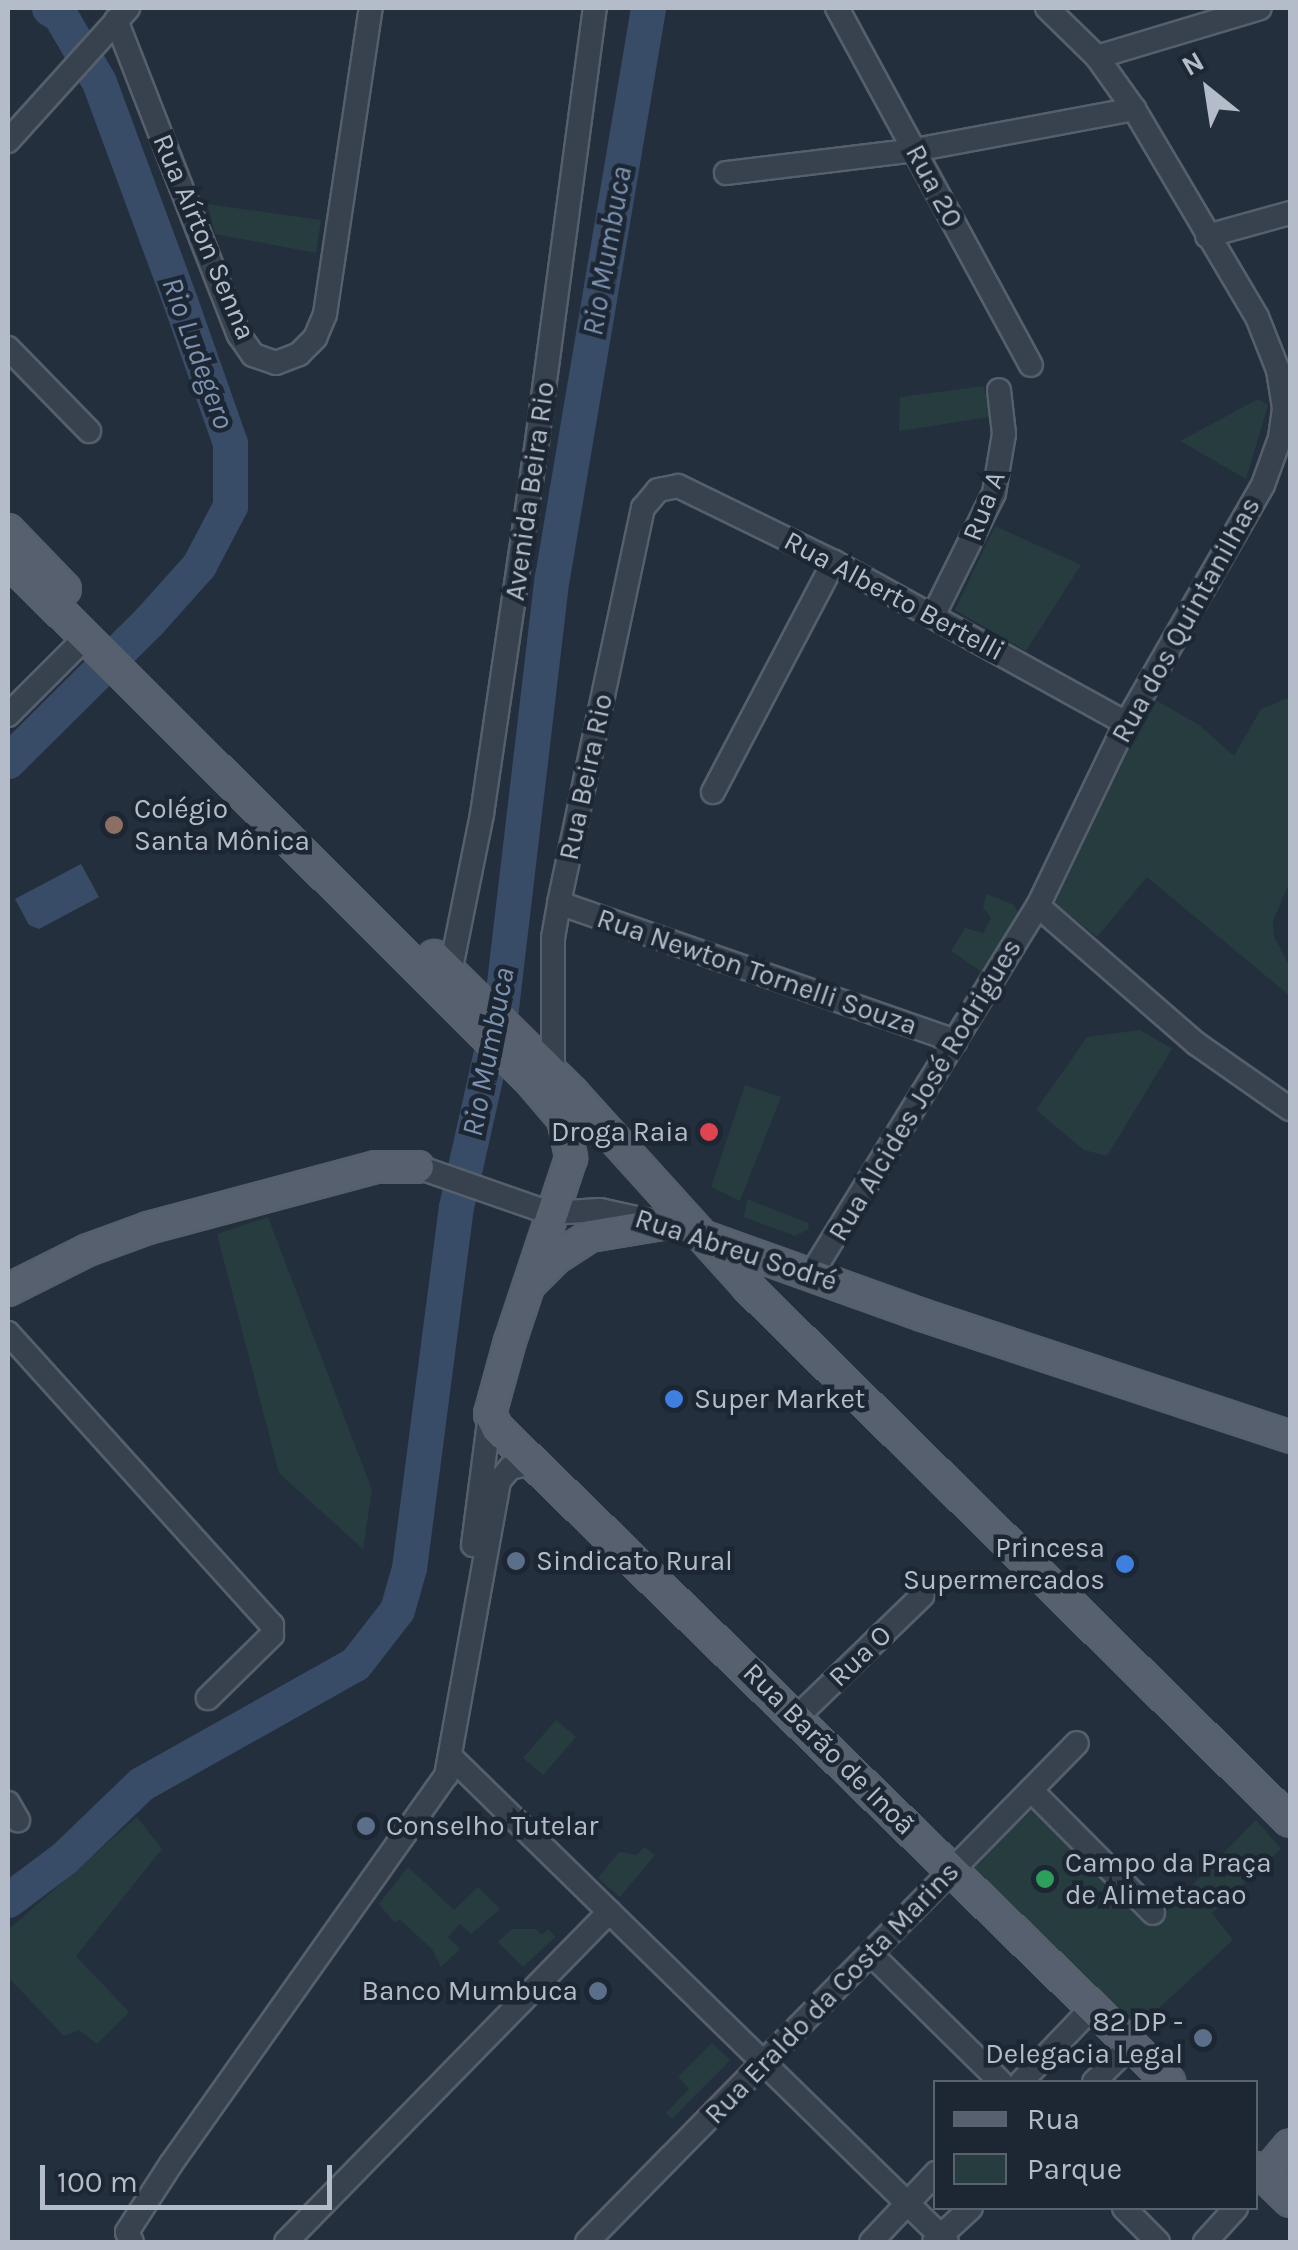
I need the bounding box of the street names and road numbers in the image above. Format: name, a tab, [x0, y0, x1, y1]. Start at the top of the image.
street label: Rua Aírton Senna	[145, 129, 263, 345]
street label: Rua 20	[898, 139, 970, 233]
street label: Avenida Beira Rio	[498, 379, 562, 603]
street label: Rua A	[955, 466, 1013, 546]
street label: Rua dos Quintanilhas	[1104, 491, 1268, 749]
street label: Rua Alberto Bertelli	[778, 524, 1010, 668]
street label: Rua Beira Rio	[552, 691, 620, 863]
street label: Rua Newton Tornelli Souza	[592, 901, 922, 1043]
street label: Rua Alcides José Rodrigues	[821, 933, 1029, 1247]
street label: Rua Abreu Sodré	[631, 1202, 841, 1298]
street label: Rua O	[822, 1618, 898, 1694]
street label: Rua Barão de Inoã	[736, 1656, 922, 1842]
street label: Rua Eraldo da Costa Marins	[698, 1855, 966, 2131]

